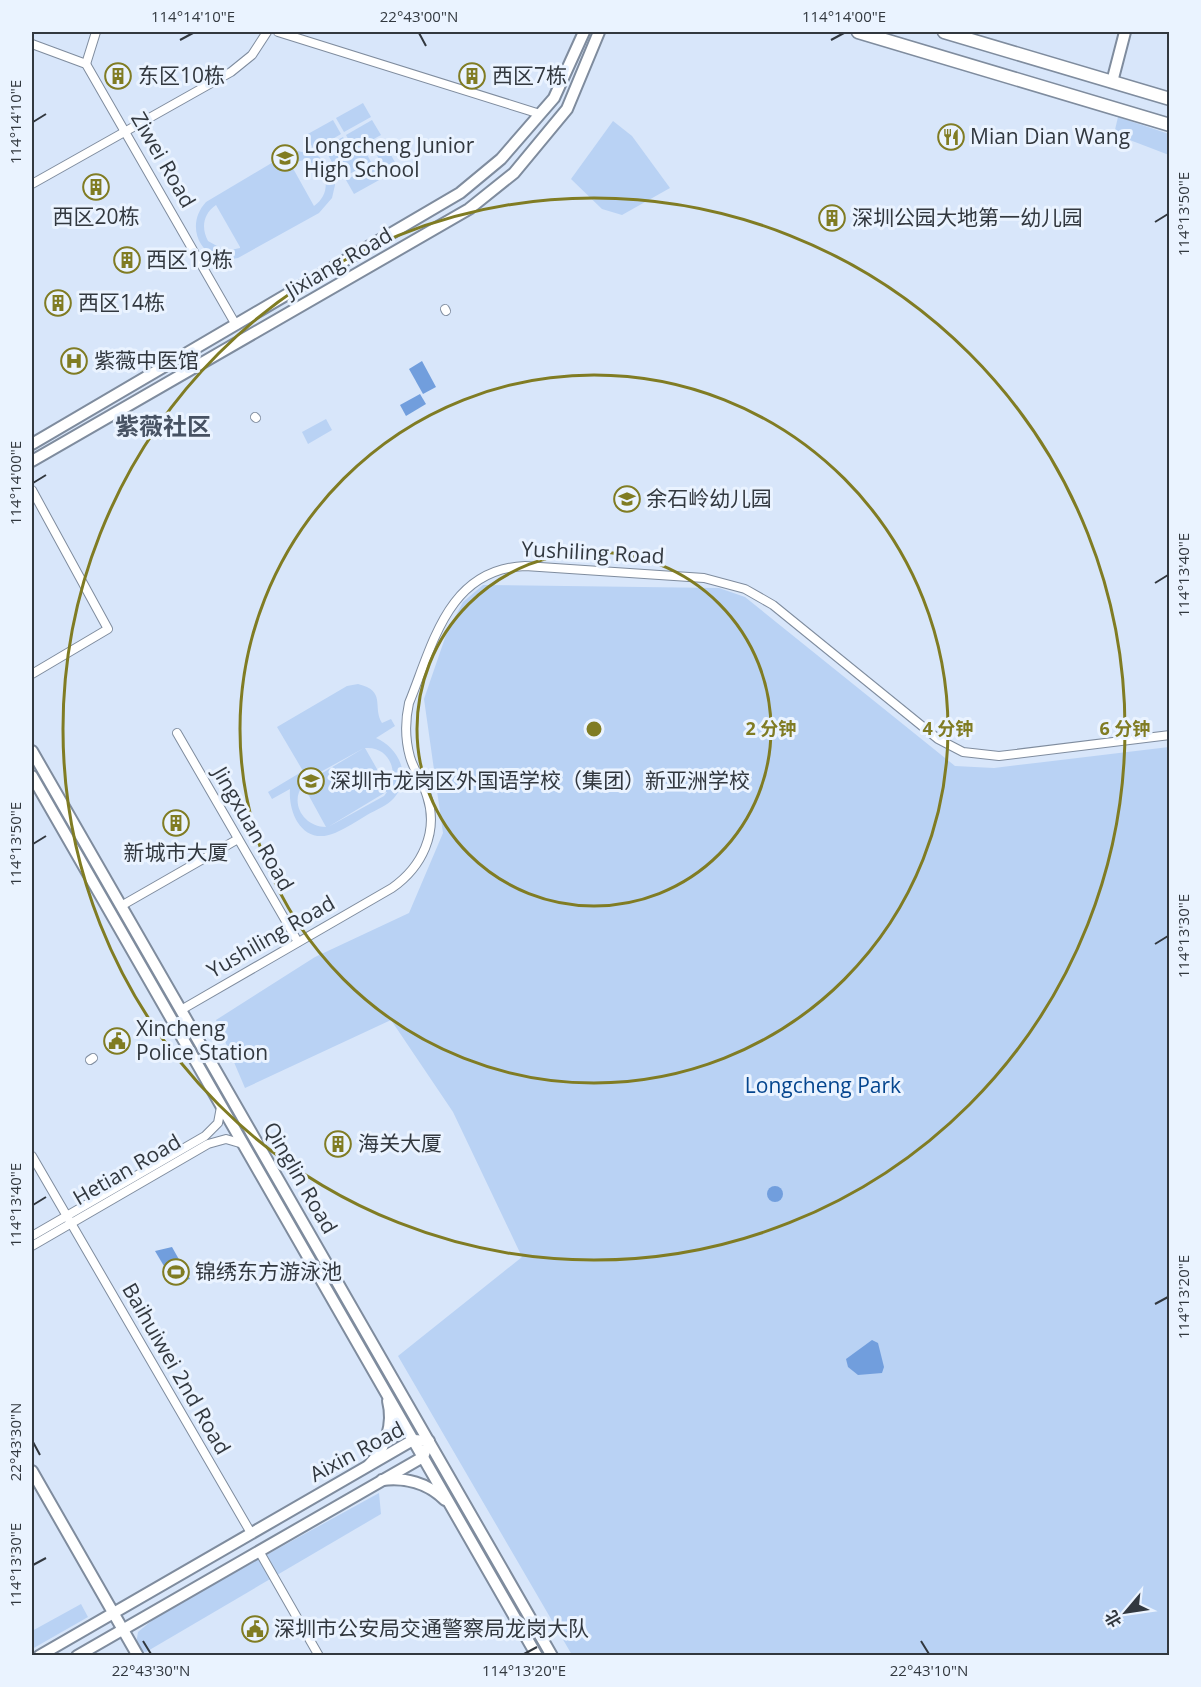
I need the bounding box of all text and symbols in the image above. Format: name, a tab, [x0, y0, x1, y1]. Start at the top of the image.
text: 114°14'10"E	[151, 6, 235, 26]
text: 22°43'00"N	[380, 6, 458, 26]
text: 114°14'00"E	[802, 6, 886, 26]
building icon: 东区10栋	[103, 61, 133, 91]
place label: 东区10栋	[138, 61, 225, 89]
building icon: 西区7栋	[457, 61, 487, 91]
place label: 西区7栋	[492, 61, 567, 89]
text: 114°14'10"E	[5, 80, 25, 164]
street label: Ziwei Road	[125, 106, 203, 213]
restaurant icon: Mian Dian Wang	[936, 122, 966, 152]
place label: Mian Dian Wang	[970, 122, 1130, 150]
place label: Longcheng Junior High School	[304, 131, 475, 183]
school or university icon: Longcheng Junior High School	[270, 143, 300, 173]
building icon: 西区20栋	[81, 172, 111, 202]
text: 114°13'50"E	[1173, 172, 1193, 256]
place label: 西区20栋	[52, 202, 140, 230]
building icon: 深圳公园大地第一幼儿园	[817, 203, 847, 233]
place label: 深圳公园大地第一幼儿园	[852, 203, 1083, 231]
street label: Jixiang Road	[278, 220, 397, 305]
building icon: 西区19栋	[112, 245, 142, 275]
place label: 西区19栋	[146, 245, 233, 273]
building icon: 西区14栋	[43, 288, 73, 318]
place label: 西区14栋	[78, 288, 165, 316]
hospital icon: 紫薇中医馆	[59, 346, 89, 376]
place label: 紫薇中医馆	[94, 346, 199, 374]
district label: 紫薇社区	[115, 409, 211, 442]
text: 114°14'00"E	[5, 441, 25, 525]
school or university icon: 余石岭幼儿园	[612, 484, 642, 514]
place label: 余石岭幼儿园	[646, 484, 772, 512]
text: 114°13'40"E	[1173, 533, 1193, 617]
street label: Yushiling Road	[521, 534, 665, 570]
text: 2 分钟	[746, 716, 796, 740]
text: 4 分钟	[923, 716, 973, 740]
text: 6 分钟	[1100, 716, 1150, 740]
centre of rings	[584, 719, 604, 739]
street label: Jingxuan Road	[206, 759, 301, 896]
school or university icon: 深圳市龙岗区外国语学校（集团）新亚洲学校	[296, 766, 326, 796]
place label: 深圳市龙岗区外国语学校（集团）新亚洲学校	[330, 766, 750, 794]
text: 114°13'50"E	[5, 802, 25, 886]
building icon: 新城市大厦	[161, 808, 191, 838]
place label: 新城市大厦	[124, 838, 229, 866]
street label: Yushiling Road	[201, 888, 340, 984]
text: 114°13'30"E	[1173, 894, 1193, 978]
place label: Xincheng Police Station	[136, 1014, 268, 1066]
public building icon: Xincheng Police Station	[102, 1026, 132, 1056]
park label: Longcheng Park	[745, 1071, 901, 1099]
street label: Qinglin Road	[257, 1116, 344, 1239]
street label: Hetian Road	[67, 1127, 186, 1211]
building icon: 海关大厦	[323, 1129, 353, 1159]
place label: 海关大厦	[358, 1129, 442, 1157]
text: 114°13'40"E	[5, 1163, 25, 1247]
text: 114°13'20"E	[1173, 1255, 1193, 1339]
sports icon: 锦绣东方游泳池	[161, 1257, 191, 1287]
place label: 锦绣东方游泳池	[195, 1257, 342, 1285]
street label: Baihuiwei 2nd Road	[116, 1278, 237, 1459]
text: 22°43'30"N	[5, 1403, 25, 1481]
street label: Aixin Road	[304, 1415, 409, 1488]
text: 114°13'30"E	[5, 1523, 25, 1607]
north arrow	[1096, 1582, 1156, 1642]
text: 北	[1099, 1607, 1126, 1632]
public building icon: 深圳市公安局交通警察局龙岗大队	[240, 1614, 270, 1644]
place label: 深圳市公安局交通警察局龙岗大队	[274, 1614, 589, 1642]
text: 22°43'30"N	[112, 1660, 190, 1680]
text: 114°13'20"E	[482, 1660, 566, 1680]
text: 22°43'10"N	[890, 1660, 968, 1680]

